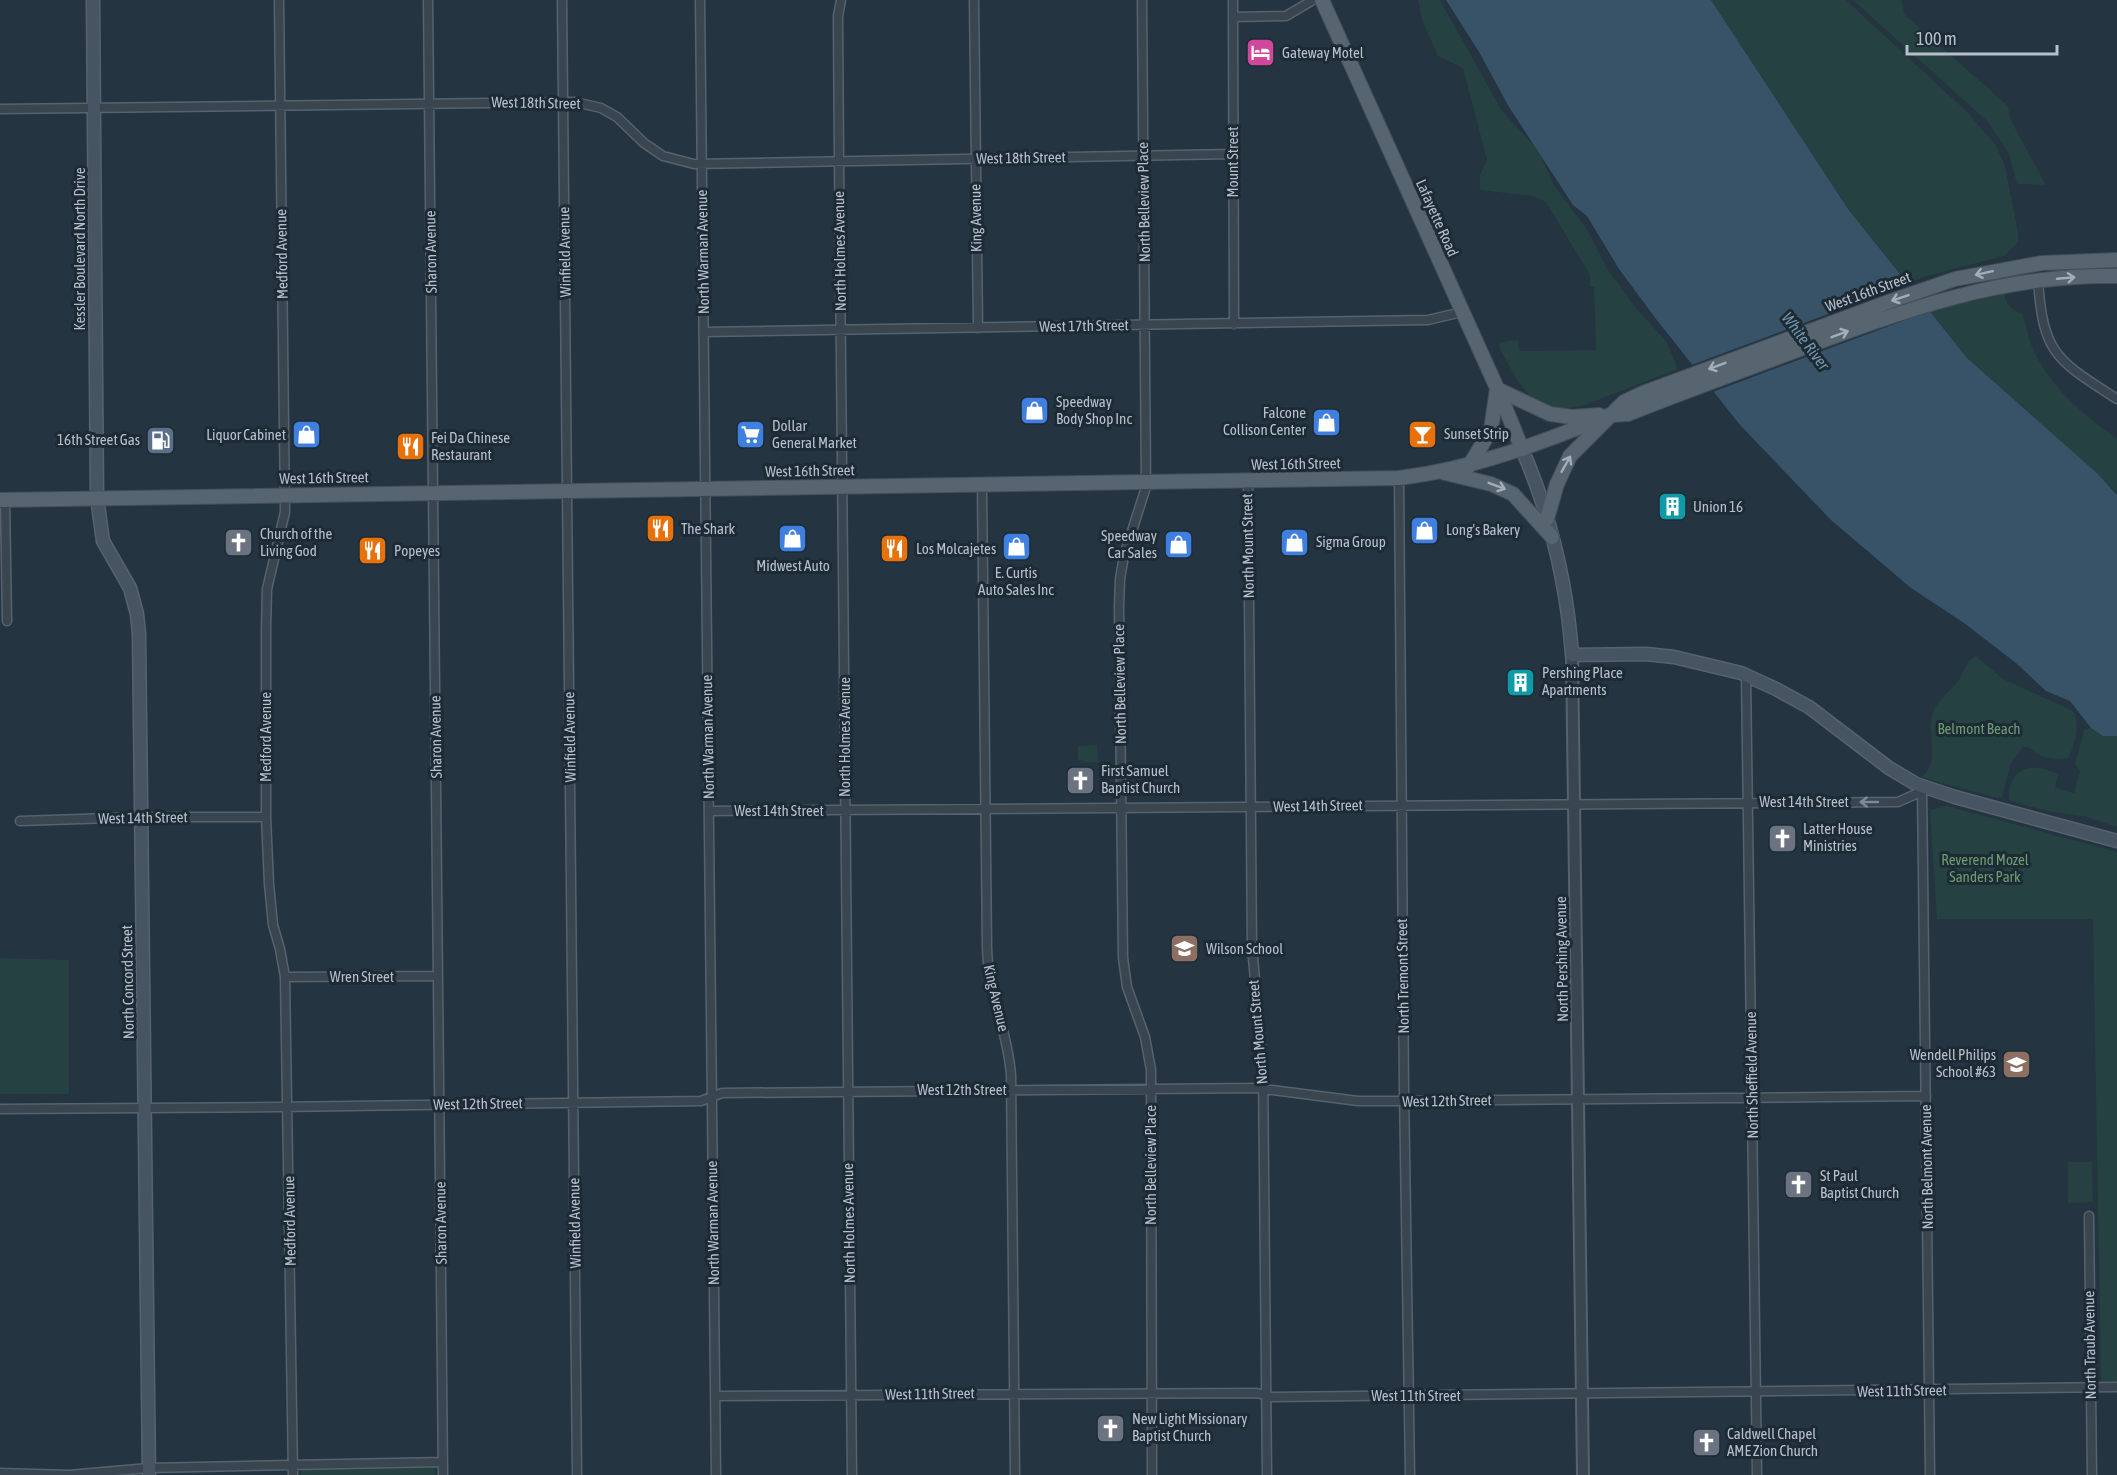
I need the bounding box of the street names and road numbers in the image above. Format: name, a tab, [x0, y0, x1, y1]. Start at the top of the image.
street label: West 18th Street	[491, 93, 581, 112]
street label: Mount Street	[1224, 127, 1241, 197]
street label: North Belleview Place	[1134, 142, 1153, 262]
street label: West 18th Street	[976, 148, 1066, 167]
street label: Kessler Boulevard North Drive	[71, 167, 88, 331]
street label: Lafayette Road	[1413, 177, 1462, 259]
street label: King Avenue	[966, 184, 985, 252]
street label: North Warman Avenue	[693, 190, 712, 314]
street label: North Holmes Avenue	[830, 191, 849, 311]
street label: Winfield Avenue	[555, 206, 574, 297]
street label: Medford Avenue	[272, 209, 291, 299]
street label: Sharon Avenue	[421, 210, 440, 294]
street label: West 16th Street	[1823, 268, 1913, 315]
street label: West 17th Street	[1039, 316, 1129, 335]
street label: West 16th Street	[1251, 454, 1341, 473]
street label: West 16th Street	[765, 461, 855, 480]
street label: West 16th Street	[279, 468, 369, 487]
street label: North Mount Street	[1238, 494, 1257, 599]
street label: North Belleview Place	[1110, 624, 1129, 744]
street label: North Warman Avenue	[698, 675, 717, 799]
street label: North Holmes Avenue	[836, 677, 853, 797]
street label: Winfield Avenue	[560, 691, 579, 782]
street label: Medford Avenue	[257, 692, 274, 782]
street label: Sharon Avenue	[426, 695, 445, 779]
street label: West 14th Street	[1759, 793, 1849, 810]
street label: West 14th Street	[1273, 796, 1363, 815]
street label: West 14th Street	[734, 802, 824, 819]
street label: West 14th Street	[98, 808, 188, 827]
street label: North Pershing Avenue	[1552, 896, 1571, 1022]
street label: North Tremont Street	[1393, 918, 1412, 1034]
street label: North Concord Street	[118, 925, 137, 1039]
street label: King Avenue	[981, 963, 1012, 1033]
street label: Wren Street	[330, 968, 394, 985]
street label: North Mount Street	[1244, 979, 1271, 1085]
street label: North Sheffield Avenue	[1742, 1011, 1761, 1139]
street label: West 12th Street	[917, 1081, 1007, 1098]
street label: West 12th Street	[1402, 1091, 1492, 1110]
street label: West 12th Street	[433, 1094, 523, 1113]
street label: North Belmont Avenue	[1917, 1104, 1936, 1230]
street label: North Belleview Place	[1142, 1105, 1159, 1225]
street label: North Warman Avenue	[703, 1161, 722, 1285]
street label: North Holmes Avenue	[839, 1163, 858, 1283]
street label: Medford Avenue	[280, 1176, 299, 1266]
street label: Winfield Avenue	[565, 1177, 584, 1268]
street label: Sharon Avenue	[431, 1181, 450, 1265]
street label: North Traub Avenue	[2080, 1290, 2099, 1399]
street label: West 11th Street	[1857, 1381, 1947, 1400]
street label: West 11th Street	[885, 1384, 975, 1403]
street label: West 11th Street	[1371, 1387, 1461, 1404]

